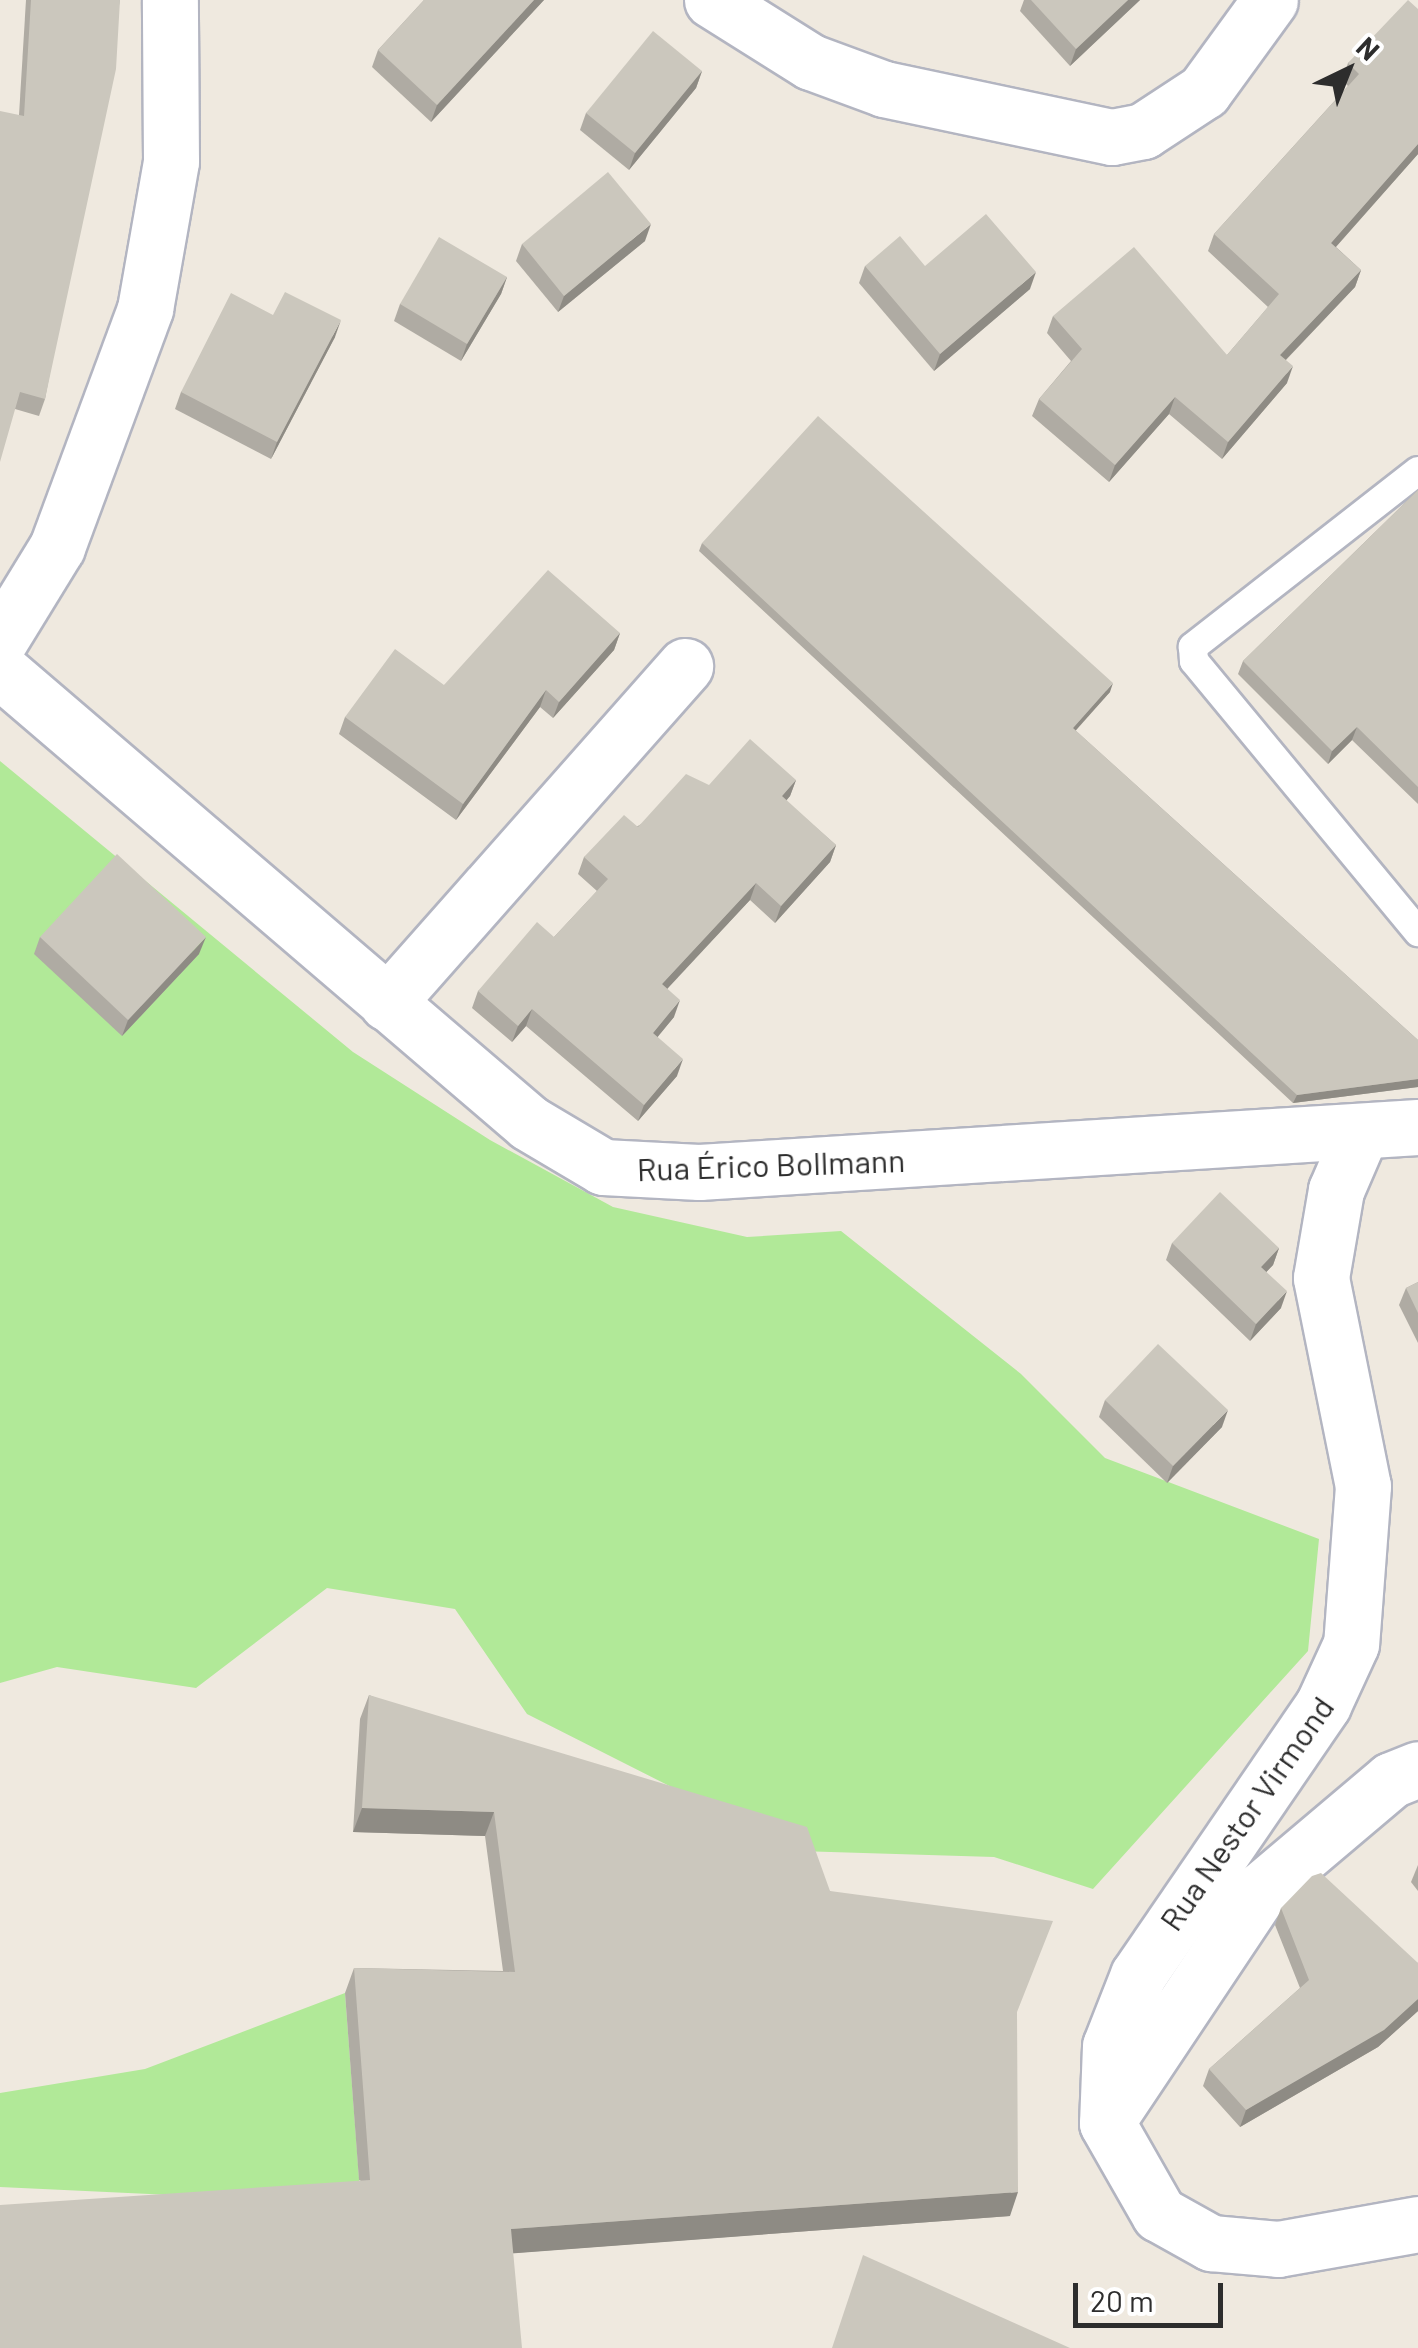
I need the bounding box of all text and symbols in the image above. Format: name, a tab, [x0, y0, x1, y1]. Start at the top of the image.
north arrow	[1298, 20, 1398, 120]
text: N	[1350, 29, 1387, 67]
street label: Rua Érico Bollmann	[636, 1140, 906, 1188]
street label: Rua Nestor Virmond	[1151, 1689, 1341, 1937]
scale bar	[1078, 2263, 1228, 2325]
text: 20 m	[1090, 2282, 1154, 2318]

